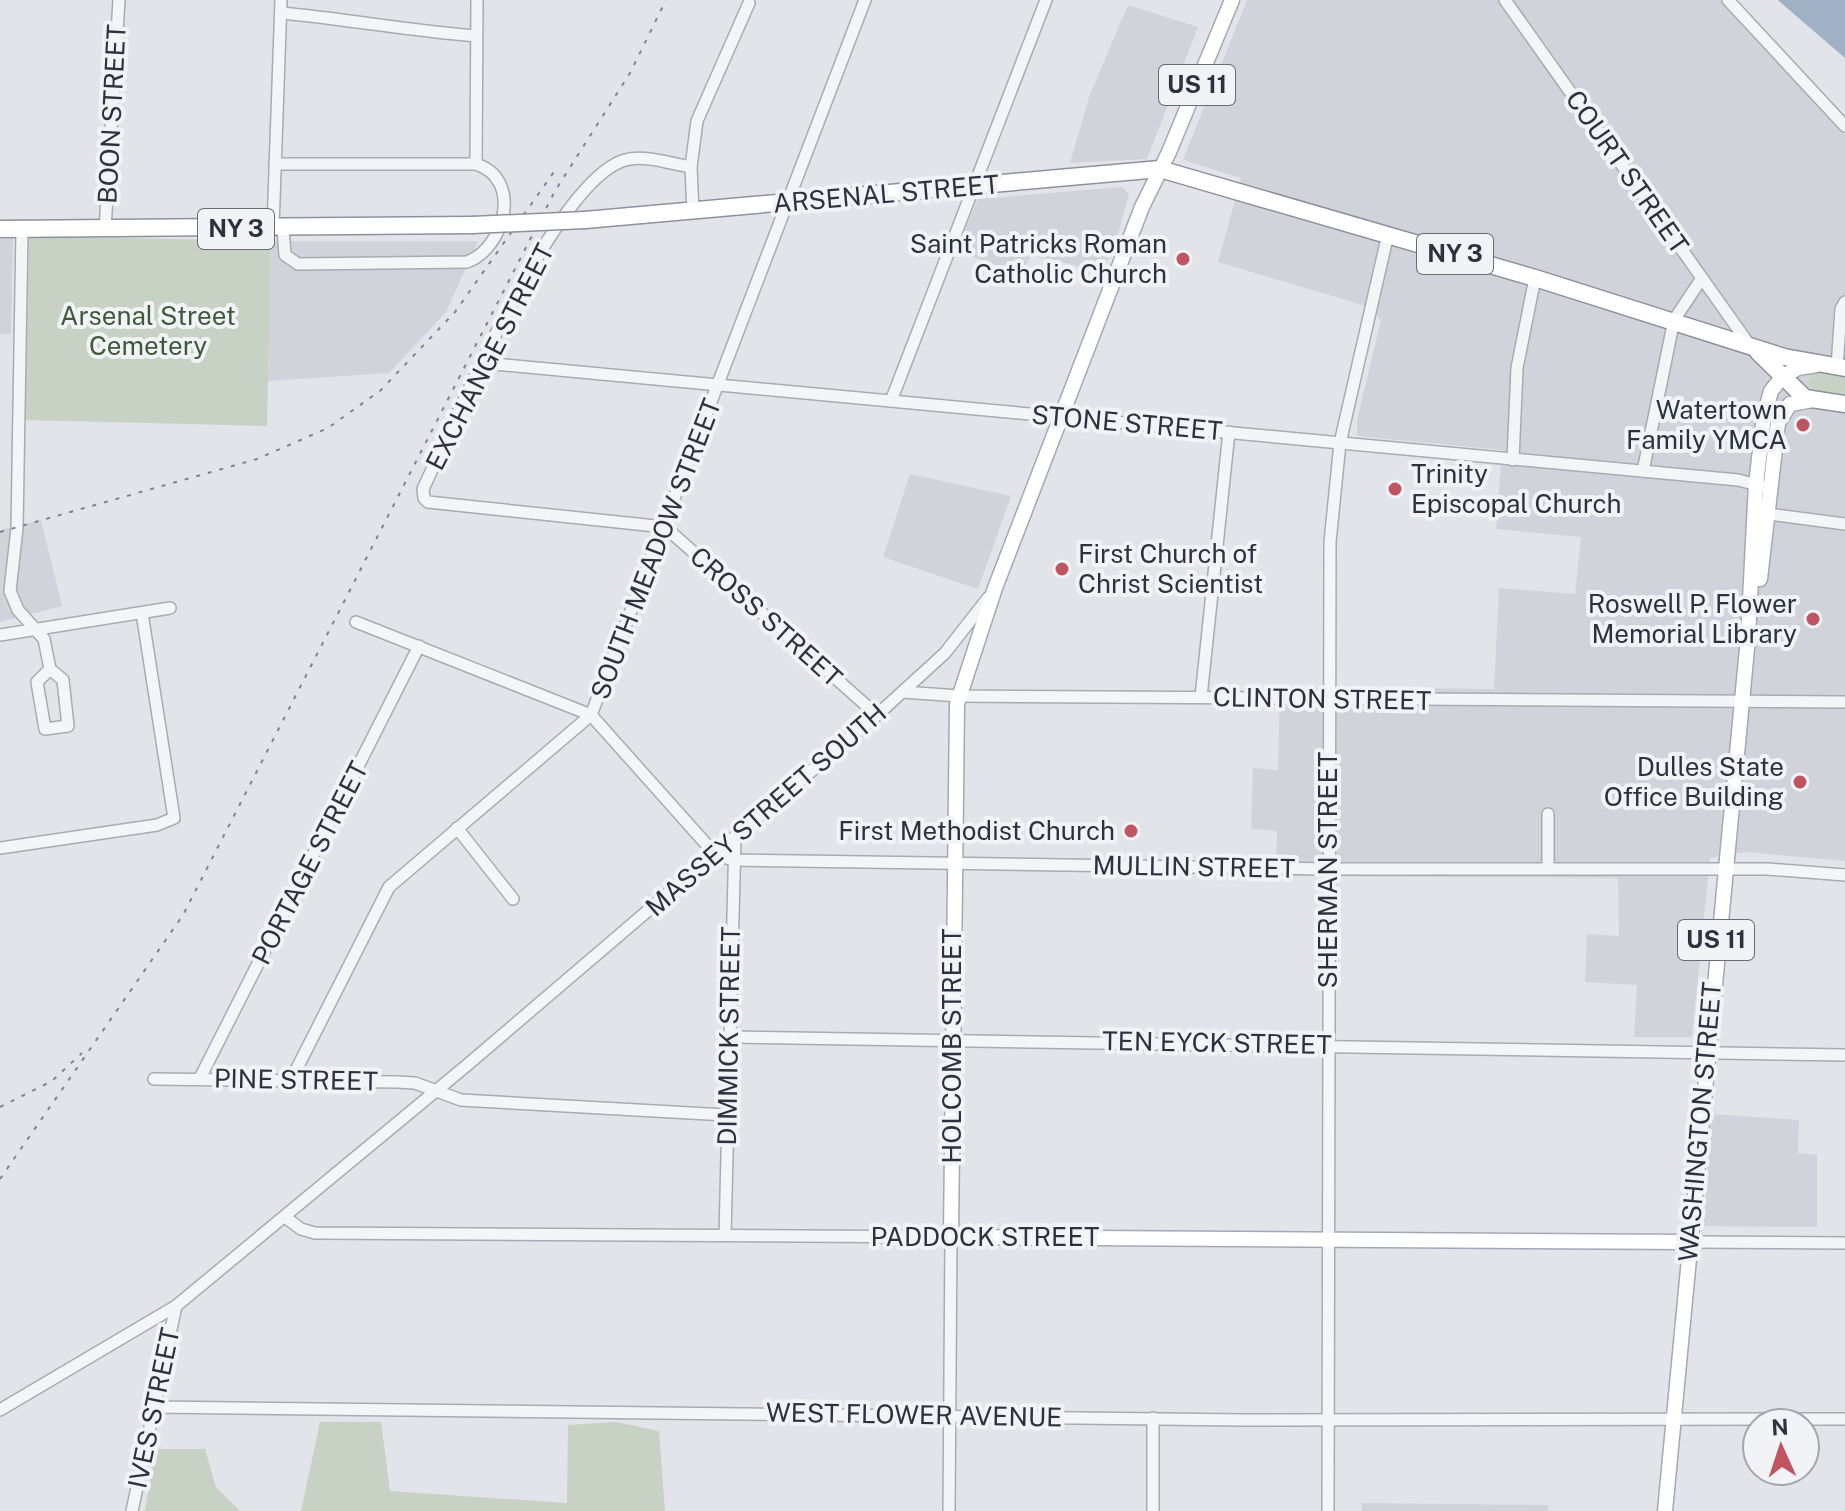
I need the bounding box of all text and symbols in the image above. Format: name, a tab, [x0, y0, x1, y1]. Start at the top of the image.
street label: BOON STREET	[91, 23, 132, 205]
road number: US 11	[1159, 65, 1235, 105]
street label: COURT STREET	[1560, 84, 1695, 259]
street label: ARSENAL STREET	[772, 168, 1000, 219]
road number: NY 3	[198, 209, 274, 249]
place label: Saint Patricks Roman Catholic Church	[910, 228, 1167, 289]
road number: NY 3	[1417, 234, 1493, 274]
street label: EXCHANGE STREET	[419, 238, 560, 475]
marker: Saint Patricks Roman Catholic Church	[1174, 250, 1192, 268]
park label: Arsenal Street Cemetery	[60, 300, 236, 361]
street label: SOUTH MEADOW STREET	[584, 394, 727, 703]
place label: Watertown Family YMCA	[1626, 394, 1787, 455]
street label: STONE STREET	[1030, 399, 1224, 446]
marker: Watertown Family YMCA	[1794, 416, 1812, 434]
place label: Trinity Episcopal Church	[1411, 458, 1622, 519]
marker: Trinity Episcopal Church	[1386, 480, 1404, 498]
place label: First Church of Christ Scientist	[1078, 538, 1263, 599]
street label: CROSS STREET	[684, 540, 849, 693]
marker: First Church of Christ Scientist	[1053, 560, 1071, 578]
place label: Roswell P. Flower Memorial Library	[1588, 588, 1797, 649]
marker: Roswell P. Flower Memorial Library	[1804, 610, 1822, 628]
street label: CLINTON STREET	[1213, 681, 1431, 716]
street label: MASSEY STREET SOUTH	[639, 697, 892, 923]
place label: Dulles State Office Building	[1604, 751, 1784, 812]
street label: SHERMAN STREET	[1312, 752, 1343, 988]
street label: PORTAGE STREET	[245, 756, 374, 969]
marker: Dulles State Office Building	[1791, 773, 1809, 791]
place label: First Methodist Church	[838, 815, 1115, 846]
marker: First Methodist Church	[1122, 822, 1140, 840]
street label: MULLIN STREET	[1092, 849, 1296, 884]
road number: US 11	[1678, 920, 1754, 960]
street label: DIMMICK STREET	[711, 926, 746, 1146]
street label: HOLCOMB STREET	[936, 928, 967, 1164]
street label: WASHINGTON STREET	[1672, 981, 1727, 1263]
street label: TEN EYCK STREET	[1102, 1025, 1332, 1060]
street label: PINE STREET	[214, 1063, 378, 1096]
street label: PADDOCK STREET	[871, 1221, 1099, 1252]
street label: IVES STREET	[121, 1325, 186, 1491]
street label: WEST FLOWER AVENUE	[766, 1396, 1062, 1433]
north arrow	[1741, 1407, 1821, 1487]
text: N	[1771, 1414, 1789, 1440]

